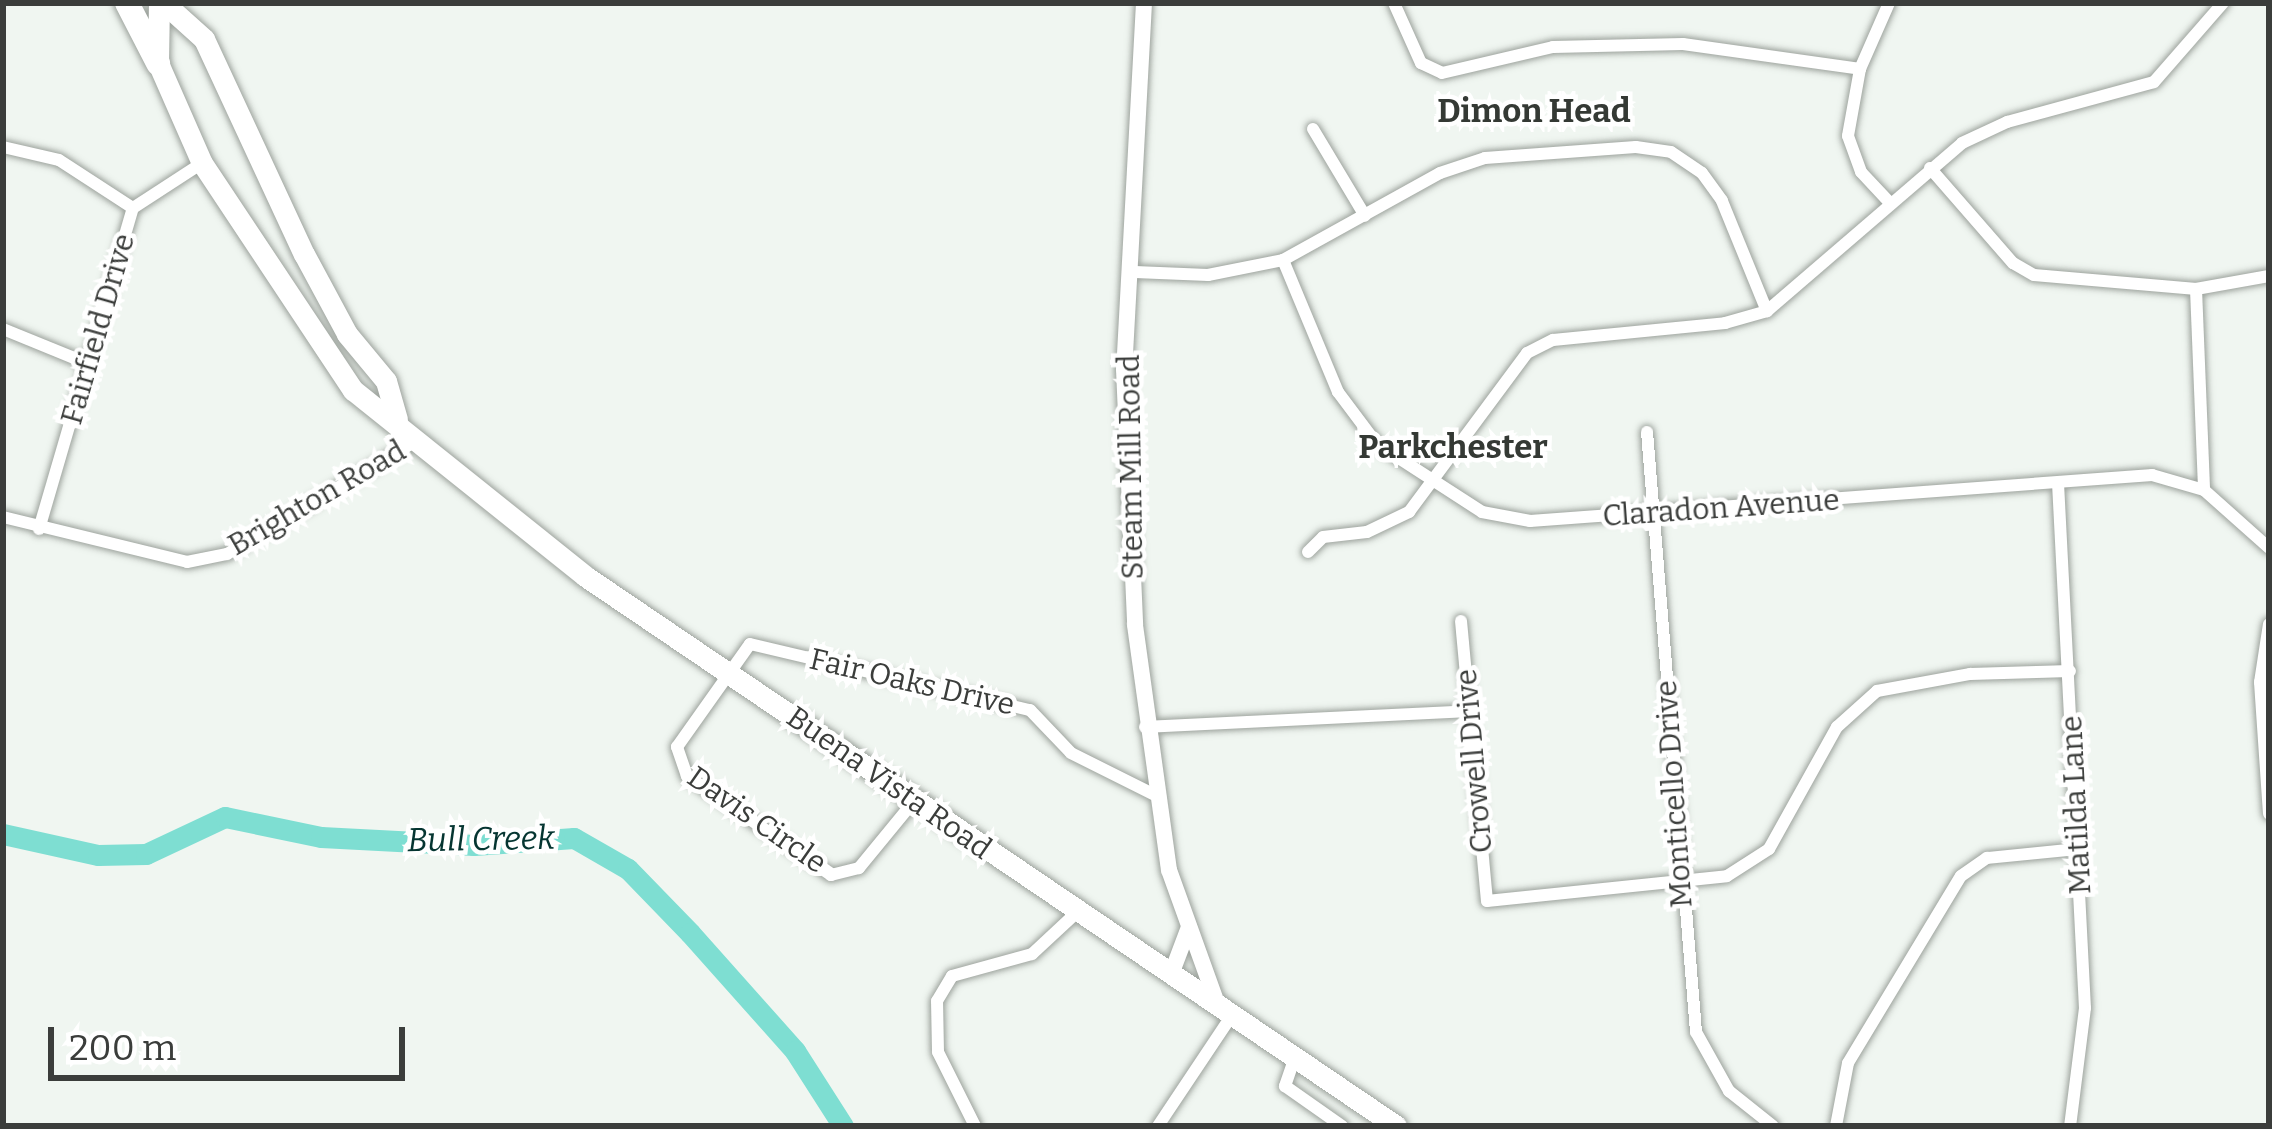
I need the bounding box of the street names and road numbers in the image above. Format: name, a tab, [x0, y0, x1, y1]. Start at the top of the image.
street label: Fairfield Drive	[54, 230, 142, 428]
street label: Steam Mill Road	[1111, 354, 1151, 580]
street label: Brighton Road	[222, 433, 412, 563]
street label: Claradon Avenue	[1601, 482, 1841, 534]
street label: Fair Oaks Drive	[806, 641, 1018, 723]
street label: Crowell Drive	[1448, 667, 1500, 855]
street label: Monticello Drive	[1648, 679, 1700, 909]
street label: Buena Vista Road	[780, 699, 998, 867]
street label: Matilda Lane	[2053, 715, 2099, 895]
street label: Davis Circle	[681, 759, 833, 881]

